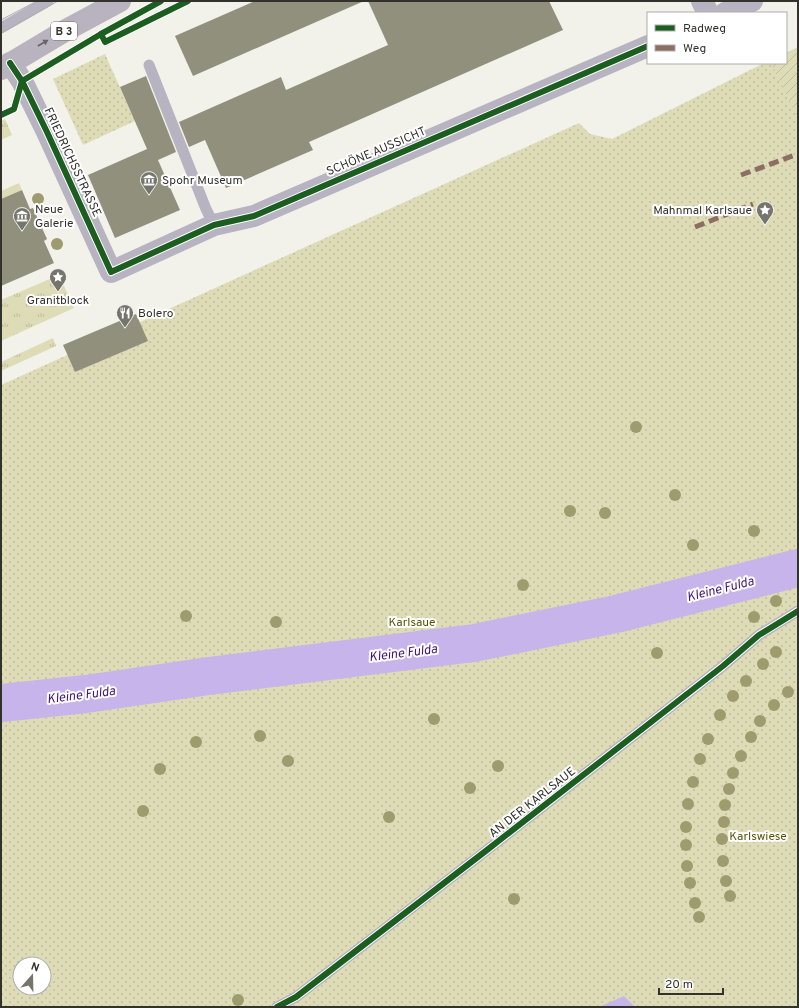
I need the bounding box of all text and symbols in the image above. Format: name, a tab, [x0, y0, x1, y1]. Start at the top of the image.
legend	[647, 12, 787, 64]
text: Radweg	[683, 21, 726, 37]
road number: B 3	[51, 22, 77, 40]
one-way arrow	[37, 40, 49, 47]
text: Weg	[683, 41, 706, 57]
street label: FRIEDRICHSSTRASSE	[40, 105, 104, 220]
street label: SCHÖNE AUSSICHT	[324, 124, 429, 180]
museum icon: Spohr Museum	[139, 170, 159, 195]
place label: Spohr Museum	[162, 173, 243, 189]
place icon: Mahnmal Karlsaue	[755, 200, 775, 225]
place label: Neue Galerie	[35, 202, 73, 232]
place label: Mahnmal Karlsaue	[653, 203, 752, 219]
museum icon: Neue Galerie	[12, 206, 32, 231]
place icon: Granitblock	[48, 267, 68, 292]
place label: Granitblock	[27, 293, 89, 309]
restaurant icon: Bolero	[115, 303, 135, 328]
place label: Bolero	[138, 306, 174, 322]
water label: Kleine Fulda	[685, 574, 756, 606]
park label: Karlsaue	[389, 615, 435, 631]
water label: Kleine Fulda	[368, 642, 439, 666]
water label: Kleine Fulda	[46, 684, 117, 708]
street label: AN DER KARLSAUE	[486, 764, 579, 842]
park label: Karlswiese	[729, 829, 787, 845]
north arrow	[12, 956, 52, 996]
text: N	[29, 960, 41, 975]
scale bar	[659, 970, 723, 996]
text: 20 m	[665, 977, 693, 993]

